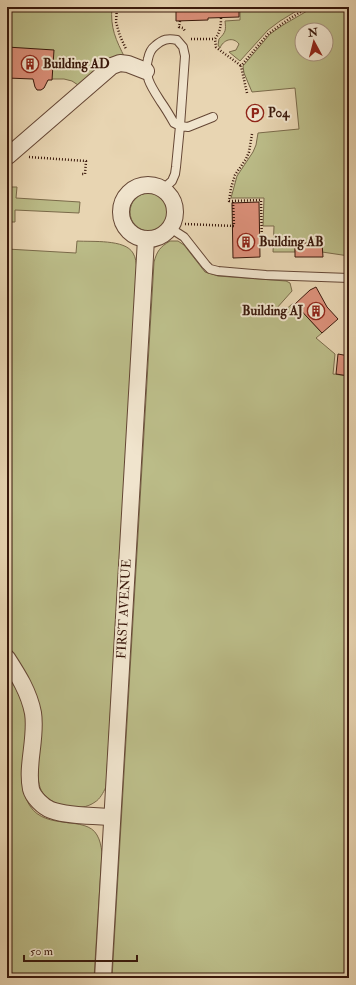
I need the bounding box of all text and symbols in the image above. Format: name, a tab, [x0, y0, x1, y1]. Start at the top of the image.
north arrow	[294, 22, 334, 62]
text: N	[306, 25, 320, 40]
building icon: Building AD	[20, 54, 40, 74]
place label: Building AD	[43, 56, 110, 73]
parking icon: P04	[245, 103, 265, 123]
place label: P04	[268, 105, 290, 121]
building icon: Building AB	[236, 232, 256, 252]
place label: Building AB	[259, 234, 323, 251]
building icon: Building AJ	[306, 301, 326, 321]
place label: Building AJ	[242, 303, 304, 320]
street label: FIRST AVENUE	[113, 559, 135, 659]
scale bar	[24, 937, 137, 963]
text: 50 m	[30, 944, 54, 959]

